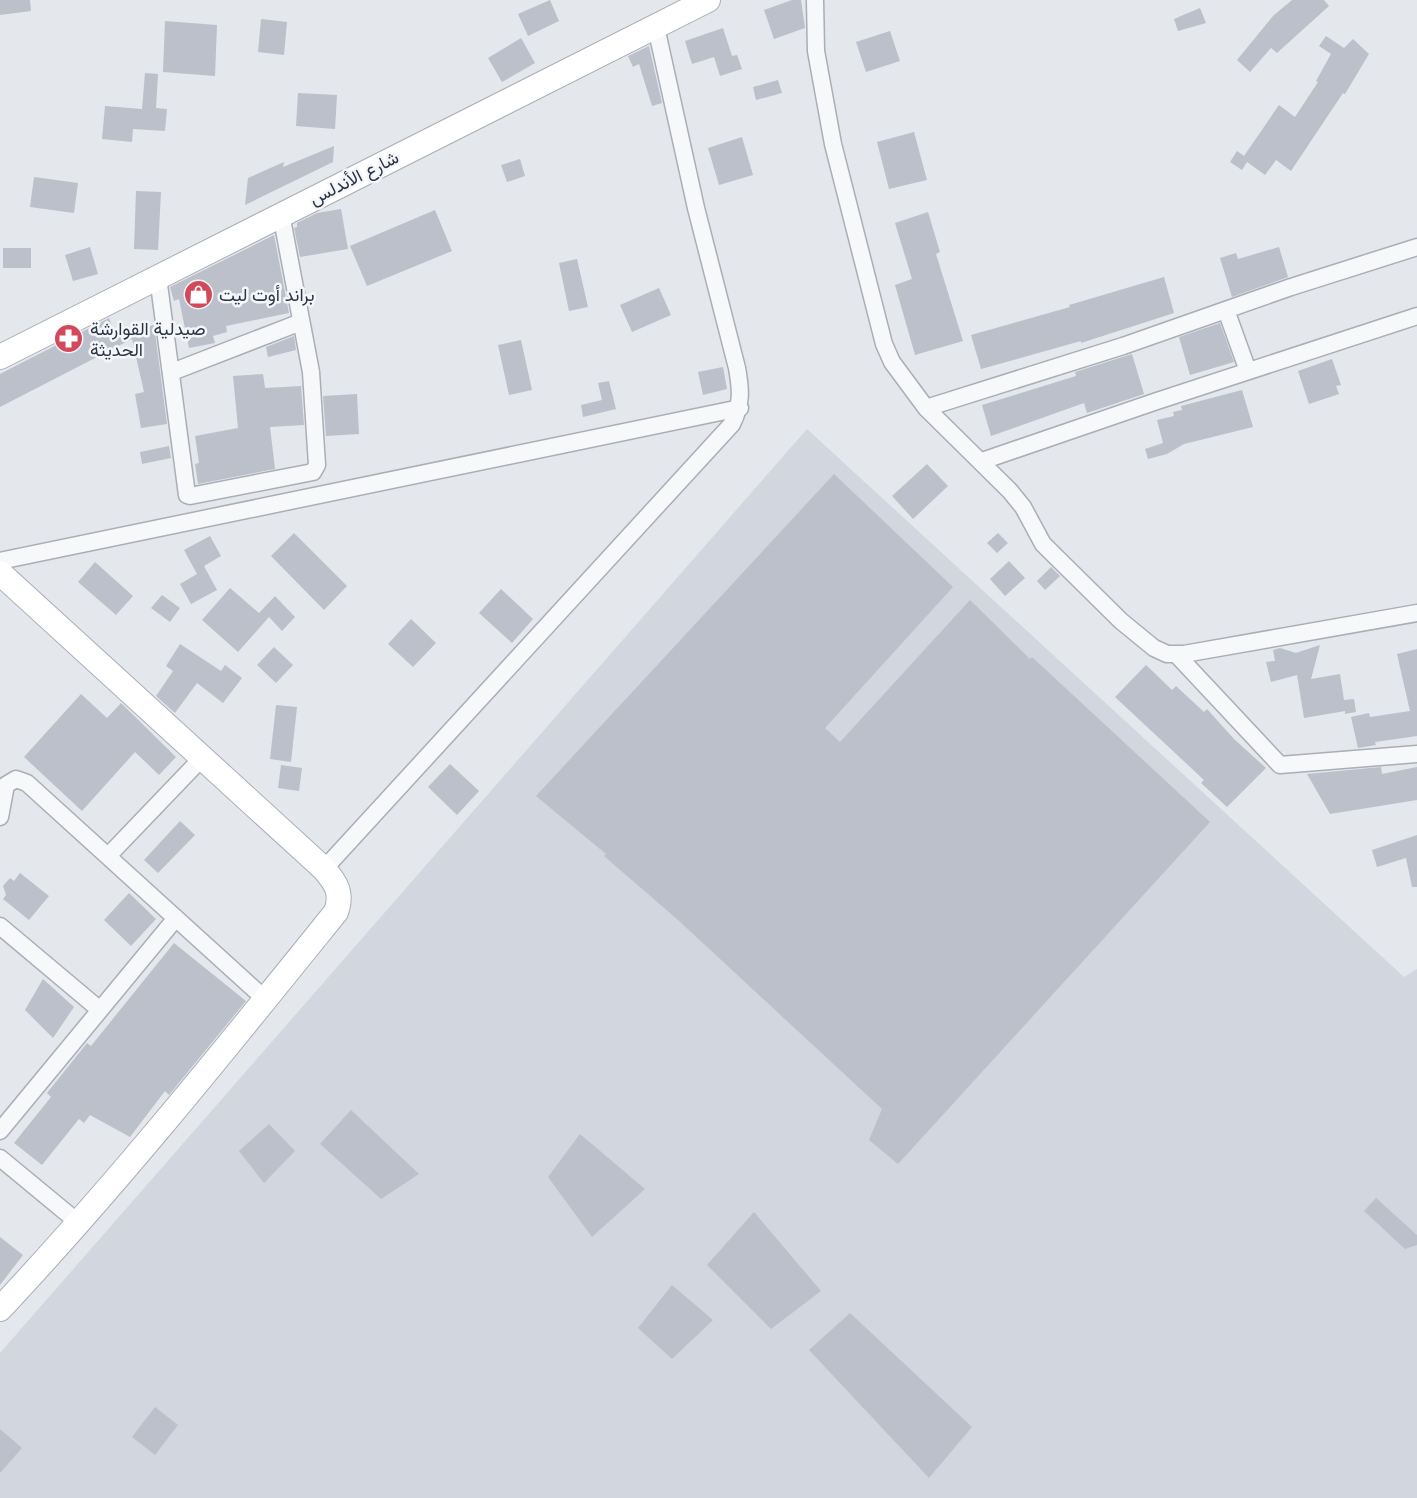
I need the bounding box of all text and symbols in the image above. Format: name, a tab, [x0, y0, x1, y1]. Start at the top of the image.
street label: شارع الأندلس	[305, 144, 403, 211]
shop icon: براند أوت ليت	[182, 279, 214, 311]
place label: براند أوت ليت	[219, 282, 315, 306]
place label: صيدلية القوارشة الحديثة	[90, 316, 206, 361]
pharmacy icon: صيدلية القوارشة الحديثة	[53, 323, 85, 355]

